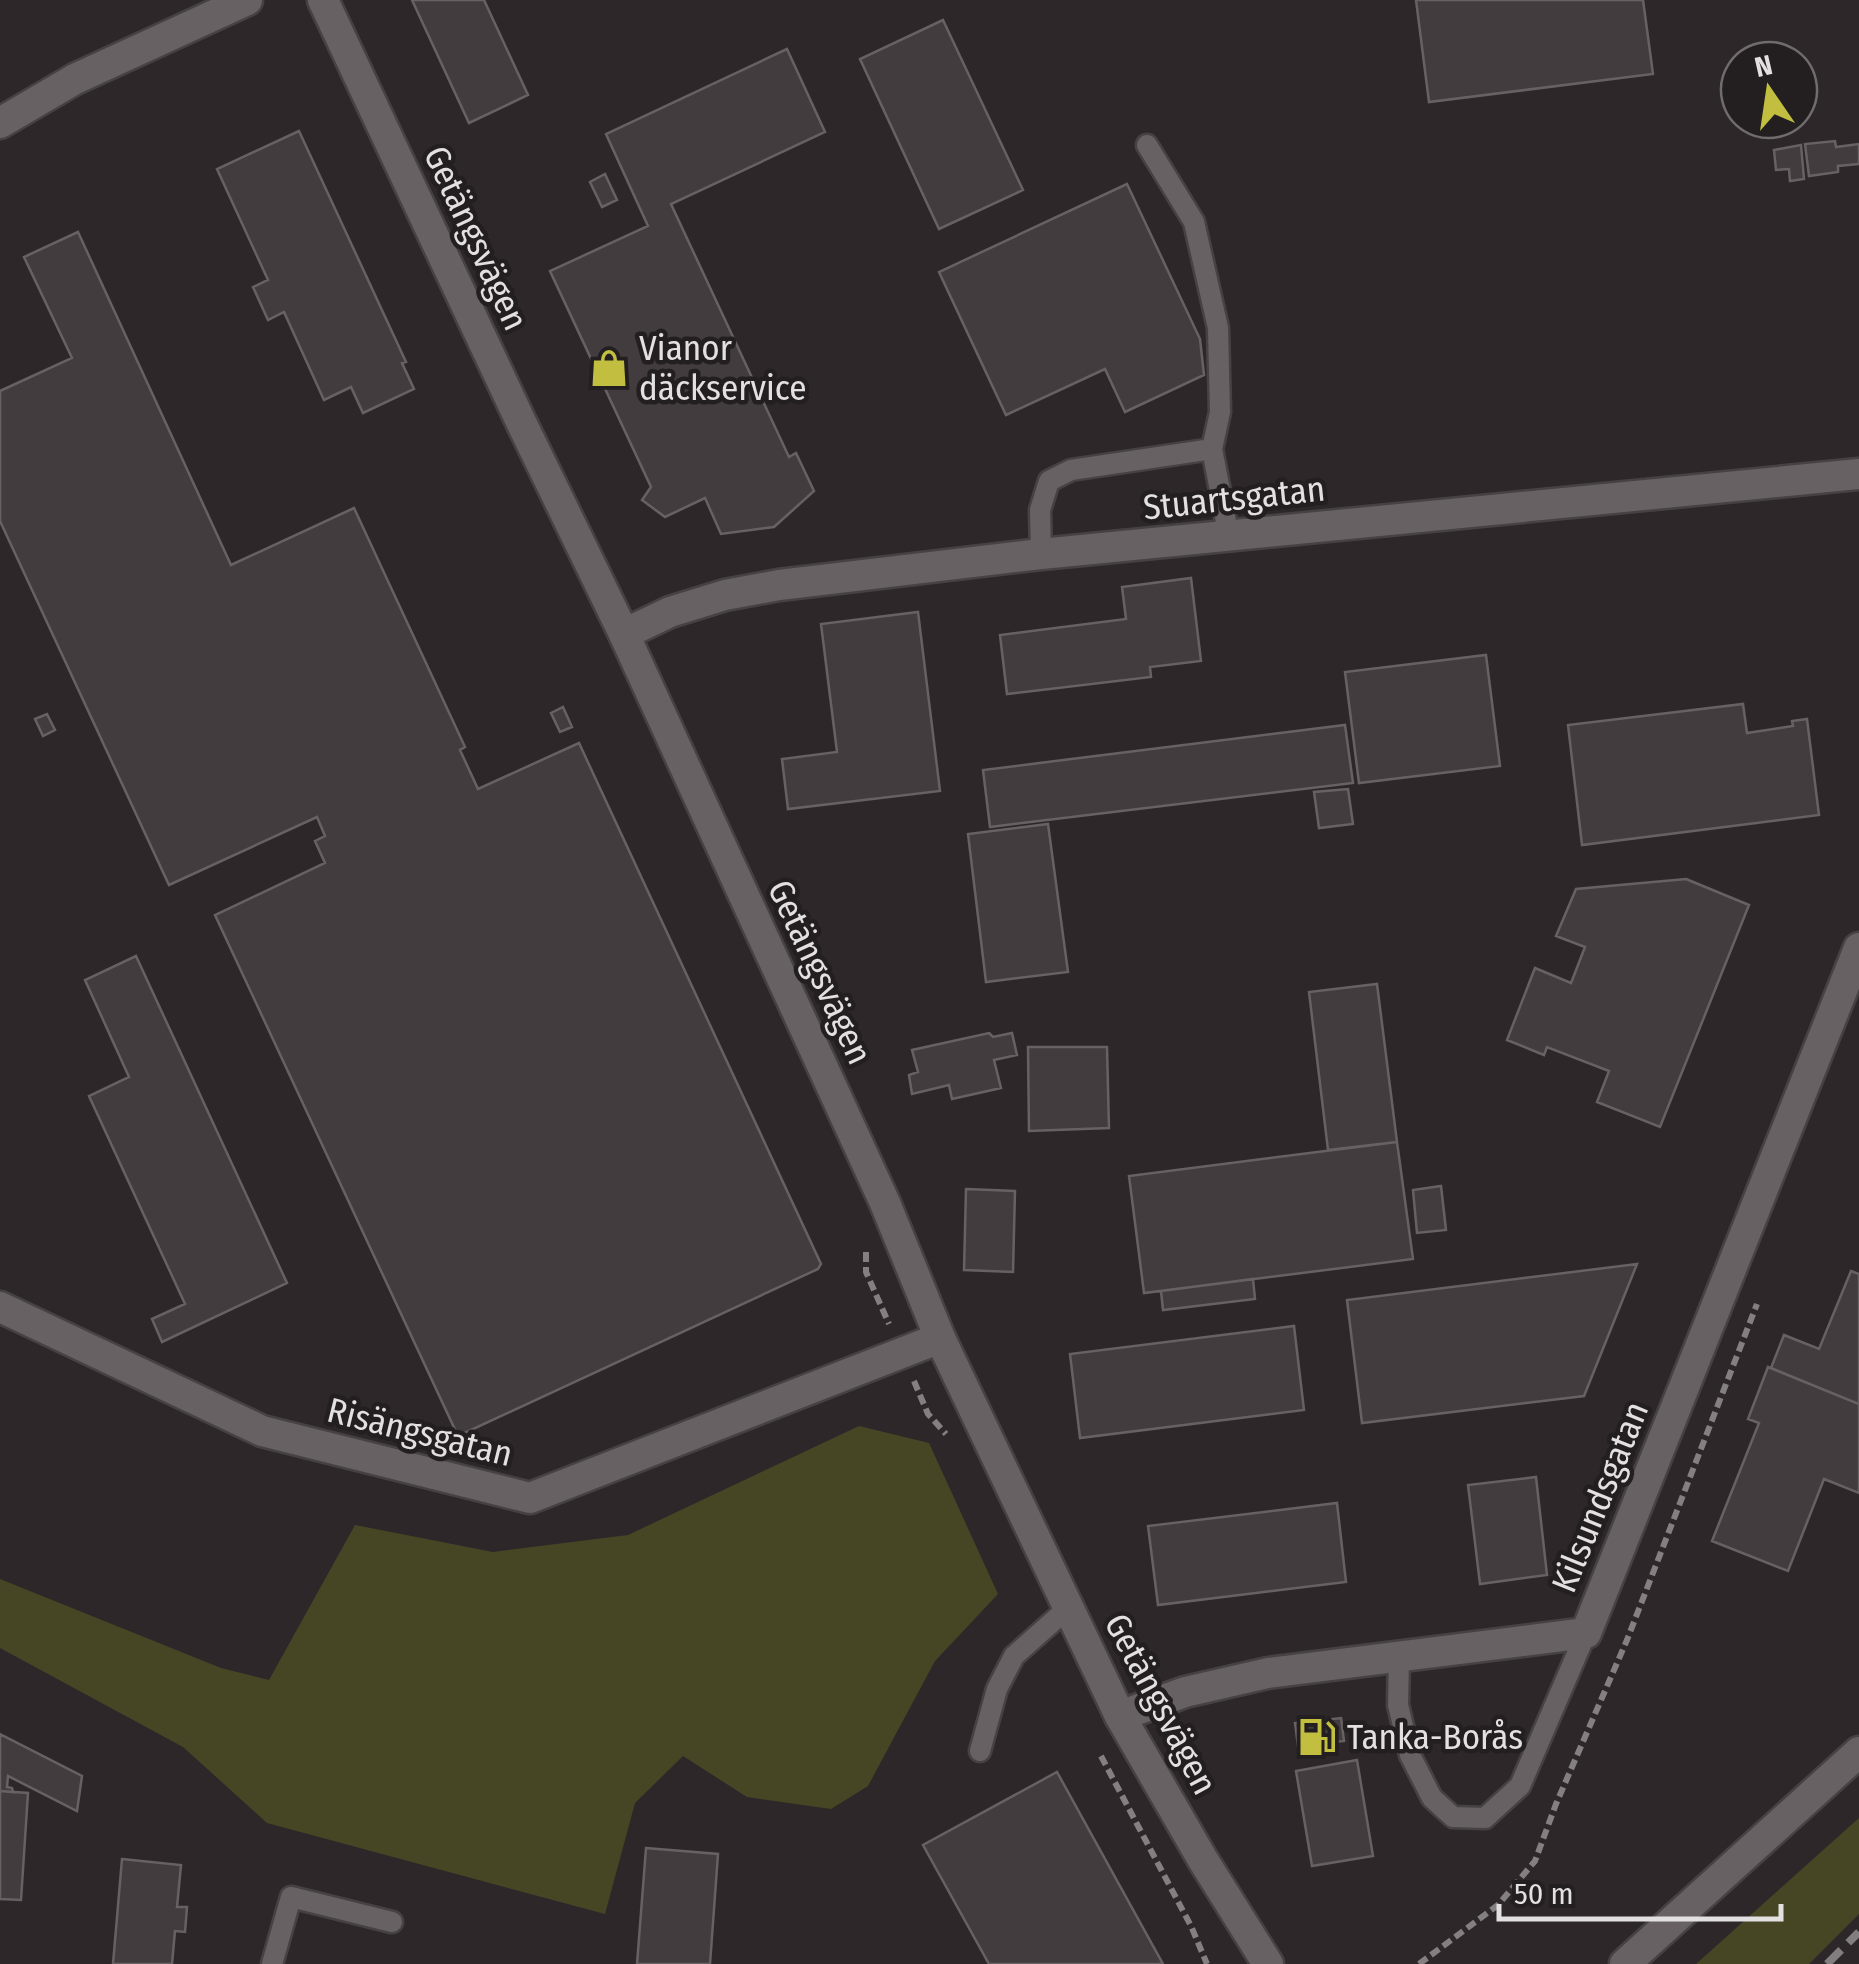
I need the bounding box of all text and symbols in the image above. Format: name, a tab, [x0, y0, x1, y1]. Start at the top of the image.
north arrow	[1719, 40, 1819, 140]
text: N	[1752, 48, 1775, 84]
street label: Getängsvägen	[415, 139, 537, 337]
place label: Vianor däckservice	[639, 327, 806, 409]
shop icon: Vianor däckservice	[588, 347, 630, 389]
street label: Stuartsgatan	[1141, 468, 1327, 528]
street label: Getängsvägen	[759, 873, 881, 1071]
street label: Risängsgatan	[323, 1389, 517, 1475]
street label: Kilsundsgatan	[1543, 1396, 1657, 1598]
street label: Getängsvägen	[1096, 1607, 1226, 1801]
fuel station icon: Tanka-Borås	[1296, 1716, 1338, 1758]
place label: Tanka-Borås	[1347, 1716, 1523, 1758]
scale bar	[1499, 1859, 1782, 1921]
text: 50 m	[1514, 1876, 1574, 1912]

